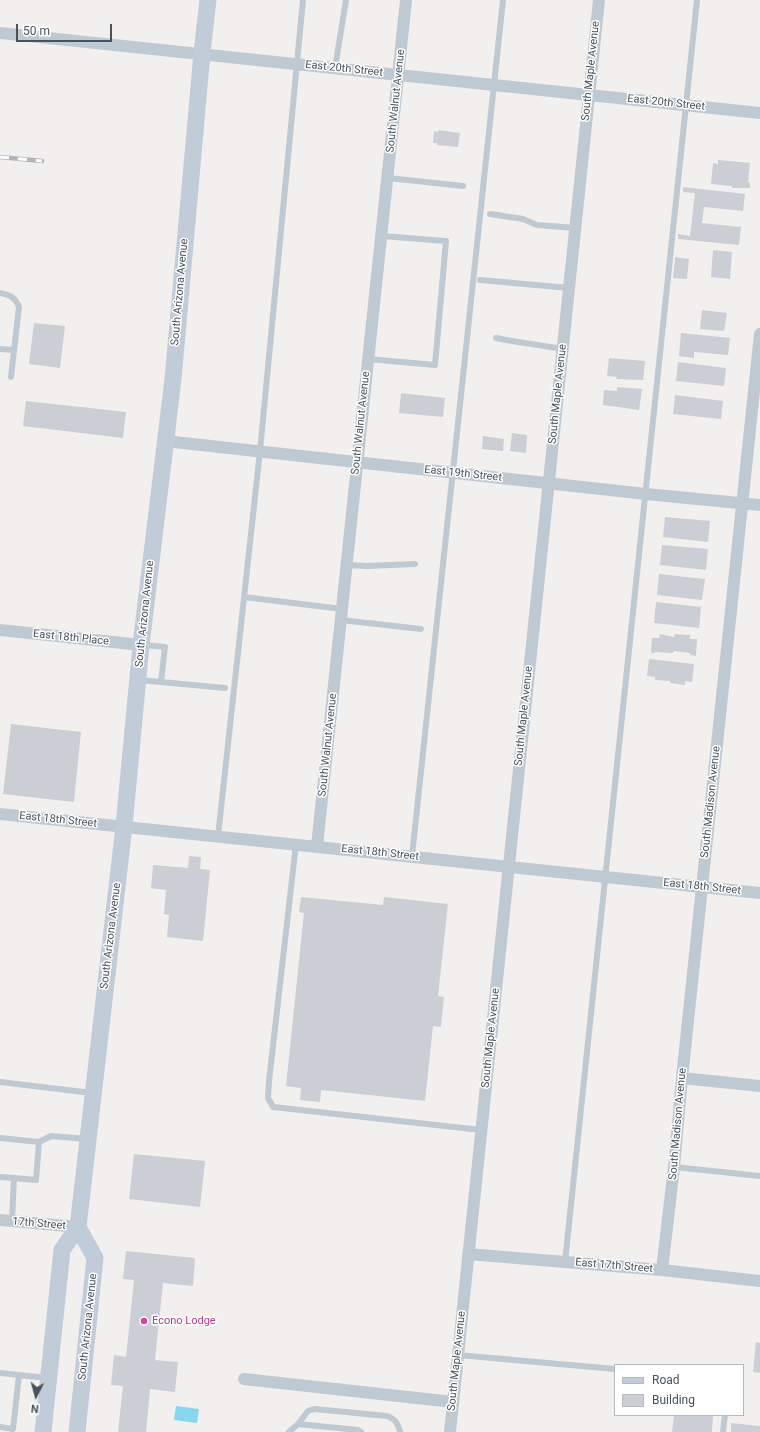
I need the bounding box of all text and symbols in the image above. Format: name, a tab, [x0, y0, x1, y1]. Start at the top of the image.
scale bar	[18, 16, 114, 42]
street label: South Maple Avenue	[579, 20, 603, 122]
text: 50 m	[23, 24, 50, 38]
street label: South Walnut Avenue	[384, 49, 408, 153]
street label: East 20th Street	[305, 58, 383, 80]
street label: East 20th Street	[627, 92, 705, 114]
street label: South Arizona Avenue	[169, 238, 191, 346]
street label: South Maple Avenue	[546, 343, 570, 445]
street label: South Walnut Avenue	[349, 371, 373, 475]
street label: East 19th Street	[424, 463, 502, 485]
street label: South Arizona Avenue	[133, 560, 157, 668]
street label: East 18th Place	[32, 627, 110, 649]
street label: South Maple Avenue	[512, 665, 536, 767]
street label: South Walnut Avenue	[316, 693, 340, 797]
street label: South Madison Avenue	[699, 745, 723, 859]
street label: East 18th Street	[19, 809, 97, 831]
street label: East 18th Street	[341, 842, 419, 864]
street label: East 18th Street	[663, 876, 741, 898]
street label: South Arizona Avenue	[98, 882, 124, 990]
street label: South Maple Avenue	[479, 987, 503, 1089]
street label: South Madison Avenue	[667, 1067, 689, 1181]
street label: 17th Street	[12, 1215, 66, 1233]
street label: East 17th Street	[575, 1256, 653, 1276]
street label: South Arizona Avenue	[76, 1273, 100, 1381]
street label: South Maple Avenue	[445, 1310, 469, 1412]
place label: Econo Lodge	[152, 1314, 216, 1328]
marker: Econo Lodge	[139, 1316, 149, 1326]
legend	[614, 1364, 744, 1416]
text: Road	[652, 1373, 680, 1387]
north arrow	[16, 1376, 56, 1416]
text: Building	[652, 1393, 695, 1407]
text: N	[30, 1402, 39, 1415]

